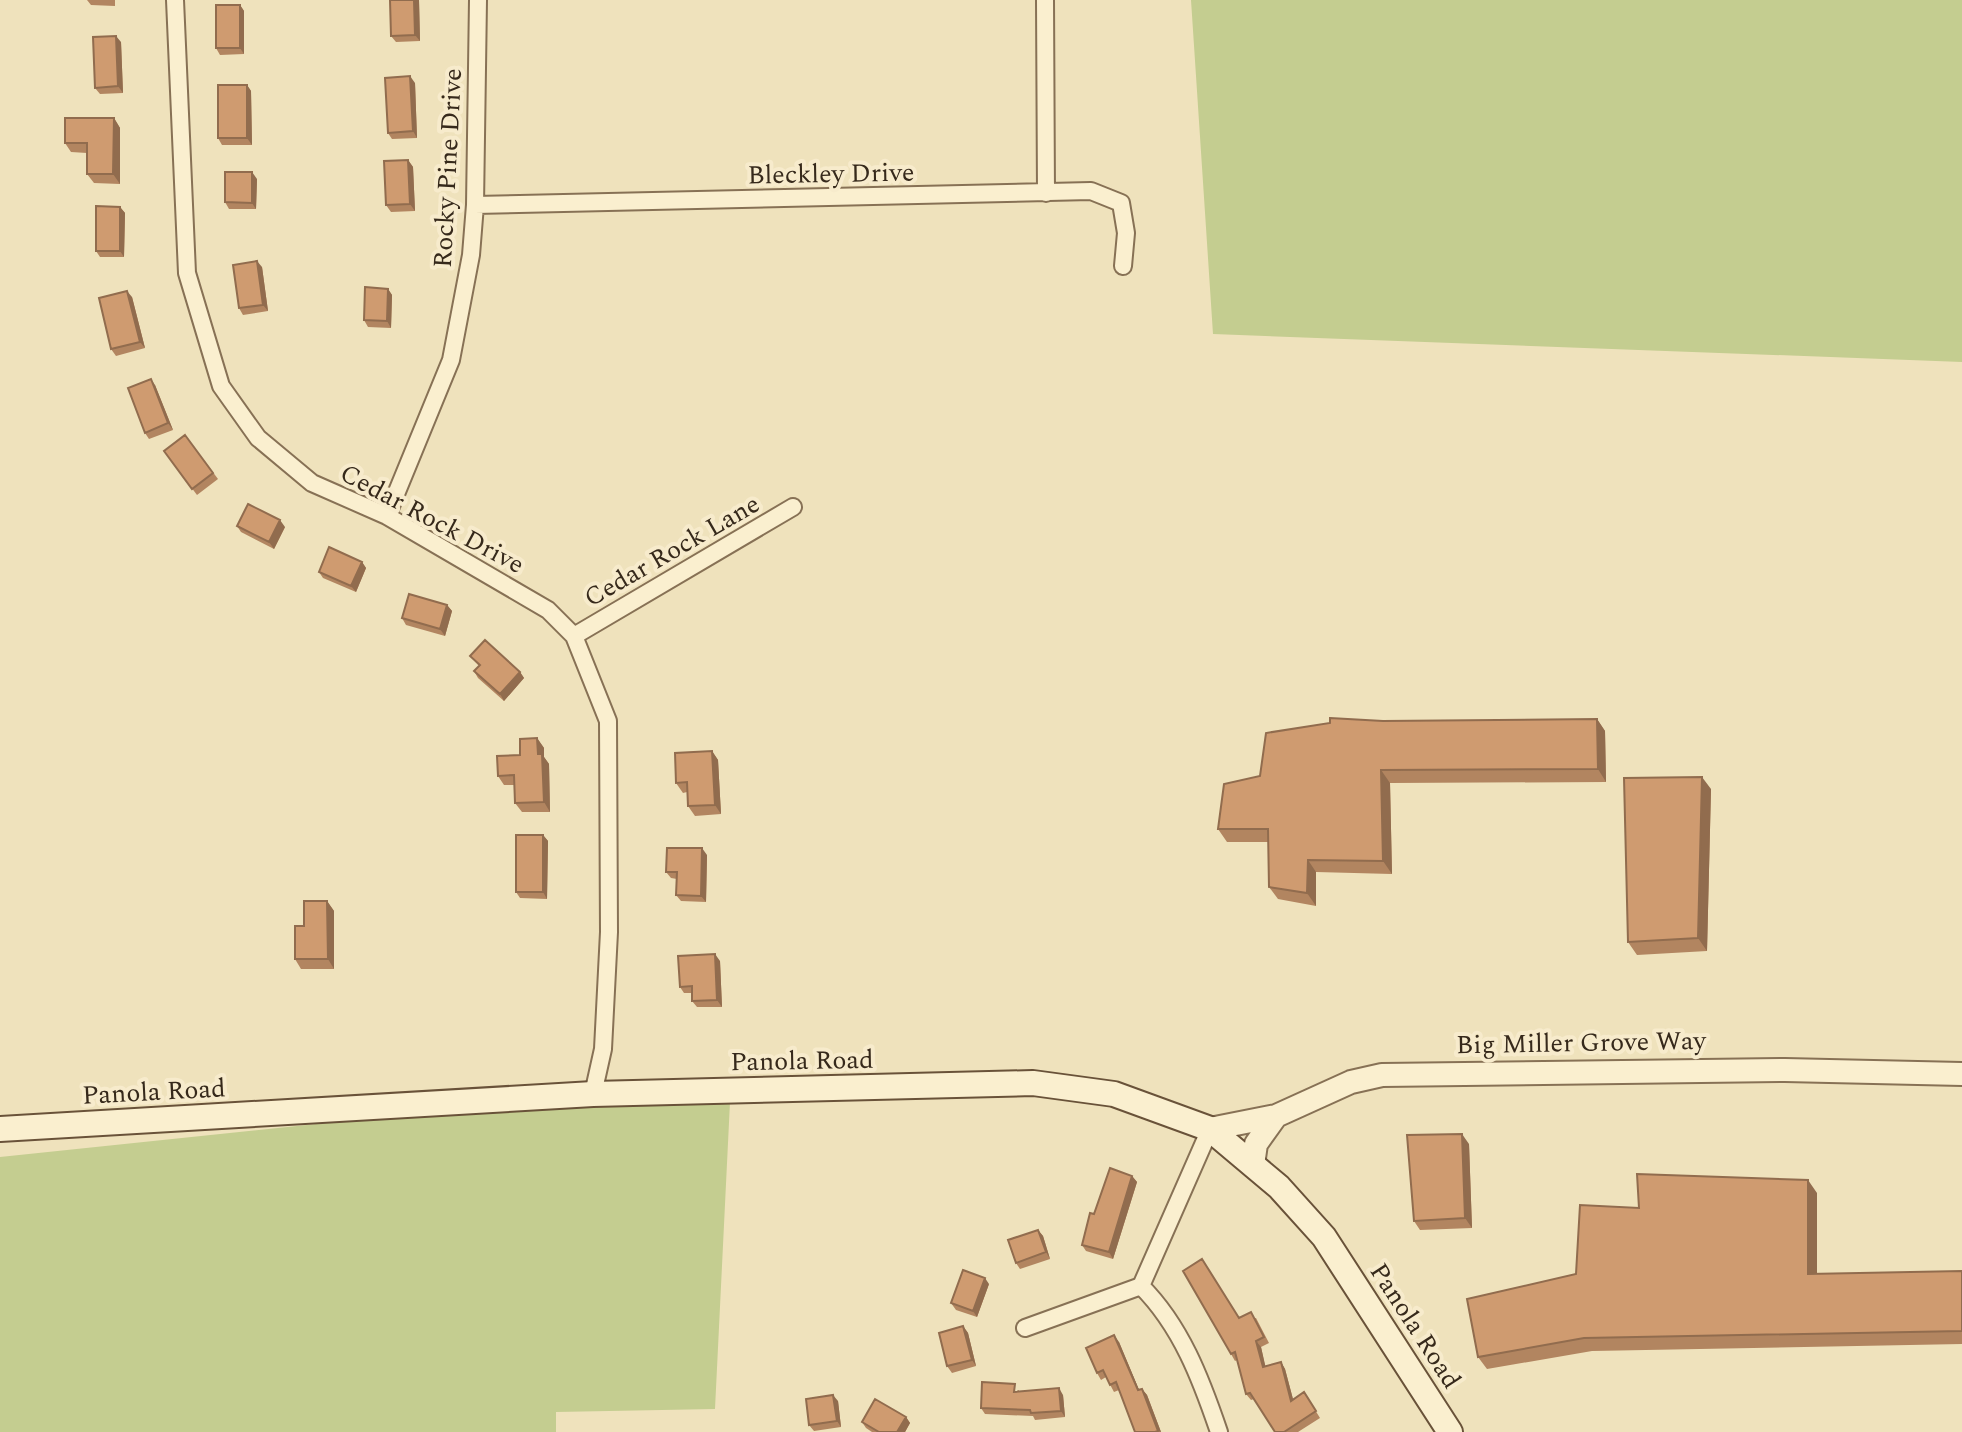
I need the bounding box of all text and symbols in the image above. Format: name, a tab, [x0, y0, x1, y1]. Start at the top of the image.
street label: Rocky Pine Drive	[423, 67, 473, 269]
street label: Bleckley Drive	[747, 153, 915, 195]
street label: Cedar Rock Drive	[333, 453, 531, 585]
street label: Cedar Rock Lane	[577, 484, 767, 618]
street label: Big Miller Grove Way	[1456, 1021, 1708, 1065]
street label: Panola Road	[730, 1040, 874, 1082]
street label: Panola Road	[81, 1068, 227, 1116]
street label: Panola Road	[1359, 1255, 1471, 1397]

